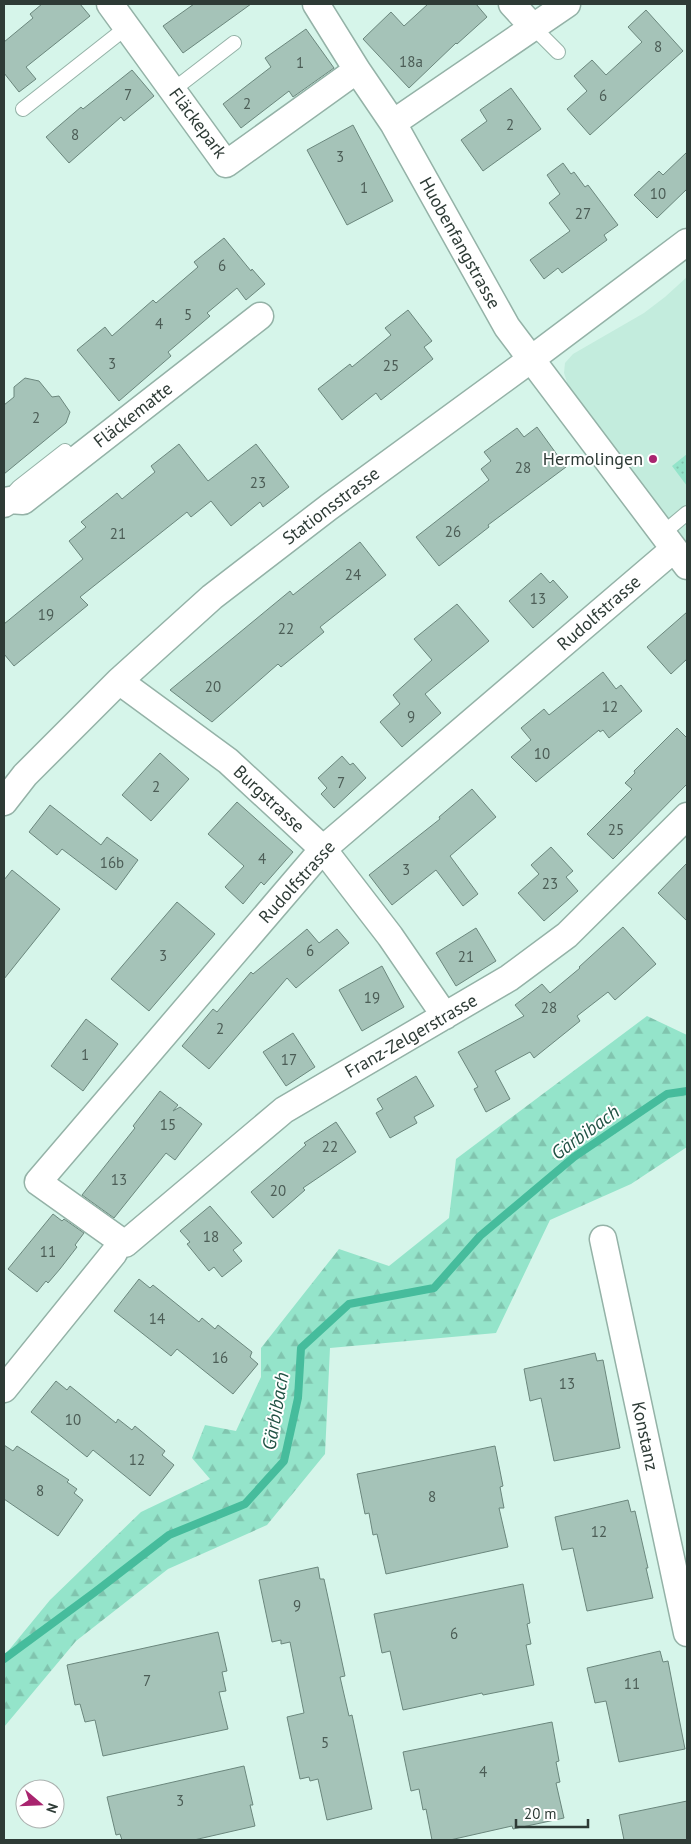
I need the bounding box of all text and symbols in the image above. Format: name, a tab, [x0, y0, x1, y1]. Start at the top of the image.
house number: 8	[654, 37, 662, 56]
house number: 18a	[399, 52, 423, 71]
house number: 1	[296, 53, 304, 72]
street label: Fläckepark	[164, 83, 233, 163]
house number: 7	[124, 85, 132, 104]
house number: 6	[599, 86, 607, 105]
house number: 2	[243, 94, 251, 113]
house number: 2	[506, 115, 514, 134]
house number: 8	[71, 125, 79, 144]
house number: 3	[336, 147, 344, 166]
street label: Huobenfangstrasse	[415, 173, 506, 313]
house number: 1	[360, 178, 368, 197]
house number: 10	[650, 184, 666, 203]
house number: 27	[575, 204, 591, 223]
house number: 6	[218, 256, 226, 275]
house number: 5	[184, 305, 192, 324]
house number: 4	[155, 314, 163, 333]
house number: 3	[108, 354, 116, 373]
house number: 25	[383, 356, 399, 375]
street label: Fläckematte	[89, 377, 177, 453]
house number: 2	[32, 408, 40, 427]
place label: Hermolingen	[543, 447, 643, 470]
marker: Hermolingen	[647, 453, 659, 465]
house number: 28	[515, 458, 531, 477]
street label: Stationsstrasse	[278, 462, 384, 550]
house number: 23	[250, 473, 266, 492]
house number: 26	[445, 522, 461, 541]
house number: 21	[110, 524, 126, 543]
house number: 24	[345, 565, 361, 584]
street label: Rudolfstrasse	[552, 570, 645, 655]
house number: 13	[530, 589, 546, 608]
house number: 19	[38, 605, 54, 624]
house number: 22	[278, 619, 294, 638]
house number: 20	[205, 677, 221, 696]
house number: 12	[602, 697, 618, 716]
house number: 9	[407, 707, 415, 726]
house number: 10	[534, 744, 550, 763]
street label: Burgstrasse	[229, 760, 310, 837]
house number: 7	[337, 773, 345, 792]
house number: 2	[152, 777, 160, 796]
house number: 25	[608, 820, 624, 839]
street label: Rudolfstrasse	[253, 835, 340, 928]
house number: 4	[258, 849, 266, 868]
house number: 16b	[100, 853, 124, 872]
house number: 3	[402, 860, 410, 879]
house number: 23	[542, 874, 558, 893]
house number: 6	[306, 941, 314, 960]
house number: 3	[159, 946, 167, 965]
house number: 21	[458, 947, 474, 966]
street label: Franz-Zelgerstrasse	[340, 988, 481, 1083]
house number: 19	[364, 988, 380, 1007]
house number: 28	[541, 998, 557, 1017]
house number: 2	[216, 1019, 224, 1038]
house number: 1	[81, 1045, 89, 1064]
house number: 17	[281, 1050, 297, 1069]
water label: Gärbibach	[546, 1099, 624, 1165]
house number: 15	[160, 1115, 176, 1134]
house number: 22	[322, 1137, 338, 1156]
house number: 13	[111, 1170, 127, 1189]
house number: 20	[270, 1181, 286, 1200]
house number: 18	[203, 1227, 219, 1246]
house number: 11	[40, 1242, 56, 1261]
house number: 14	[149, 1309, 165, 1328]
house number: 16	[212, 1348, 228, 1367]
water label: Gärbibach	[256, 1370, 294, 1452]
house number: 13	[559, 1374, 575, 1393]
street label: Konstanz	[627, 1399, 664, 1473]
house number: 10	[65, 1410, 81, 1429]
house number: 12	[129, 1450, 145, 1469]
house number: 8	[36, 1481, 44, 1500]
house number: 8	[428, 1487, 436, 1506]
house number: 12	[591, 1522, 607, 1541]
house number: 9	[293, 1596, 301, 1615]
house number: 6	[450, 1624, 458, 1643]
house number: 7	[143, 1671, 151, 1690]
house number: 11	[624, 1674, 640, 1693]
house number: 5	[321, 1733, 329, 1752]
house number: 4	[479, 1762, 487, 1781]
north arrow	[15, 1779, 65, 1829]
house number: 3	[176, 1791, 184, 1810]
scale bar	[516, 1796, 588, 1828]
text: N	[42, 1801, 62, 1816]
text: 20 m	[524, 1804, 557, 1823]

